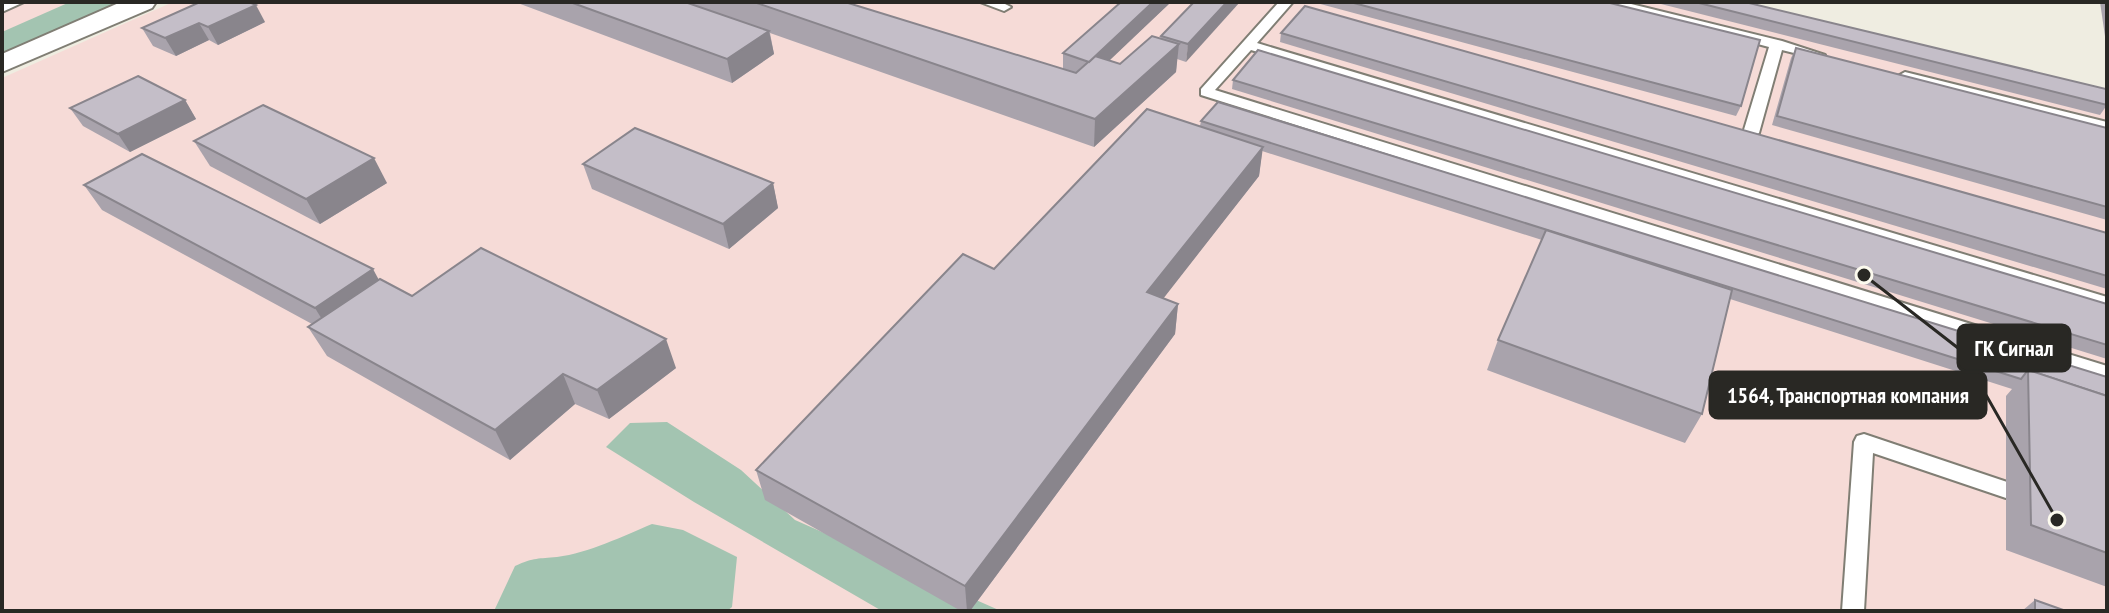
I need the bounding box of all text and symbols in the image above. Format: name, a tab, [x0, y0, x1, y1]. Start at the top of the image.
callout: ГК Сигнал	[1958, 325, 2070, 371]
text: ГК Сигнал	[1975, 334, 2053, 362]
callout: 1564, Транспортная компания	[1710, 372, 1986, 418]
text: 1564, Транспортная компания	[1727, 381, 1969, 409]

